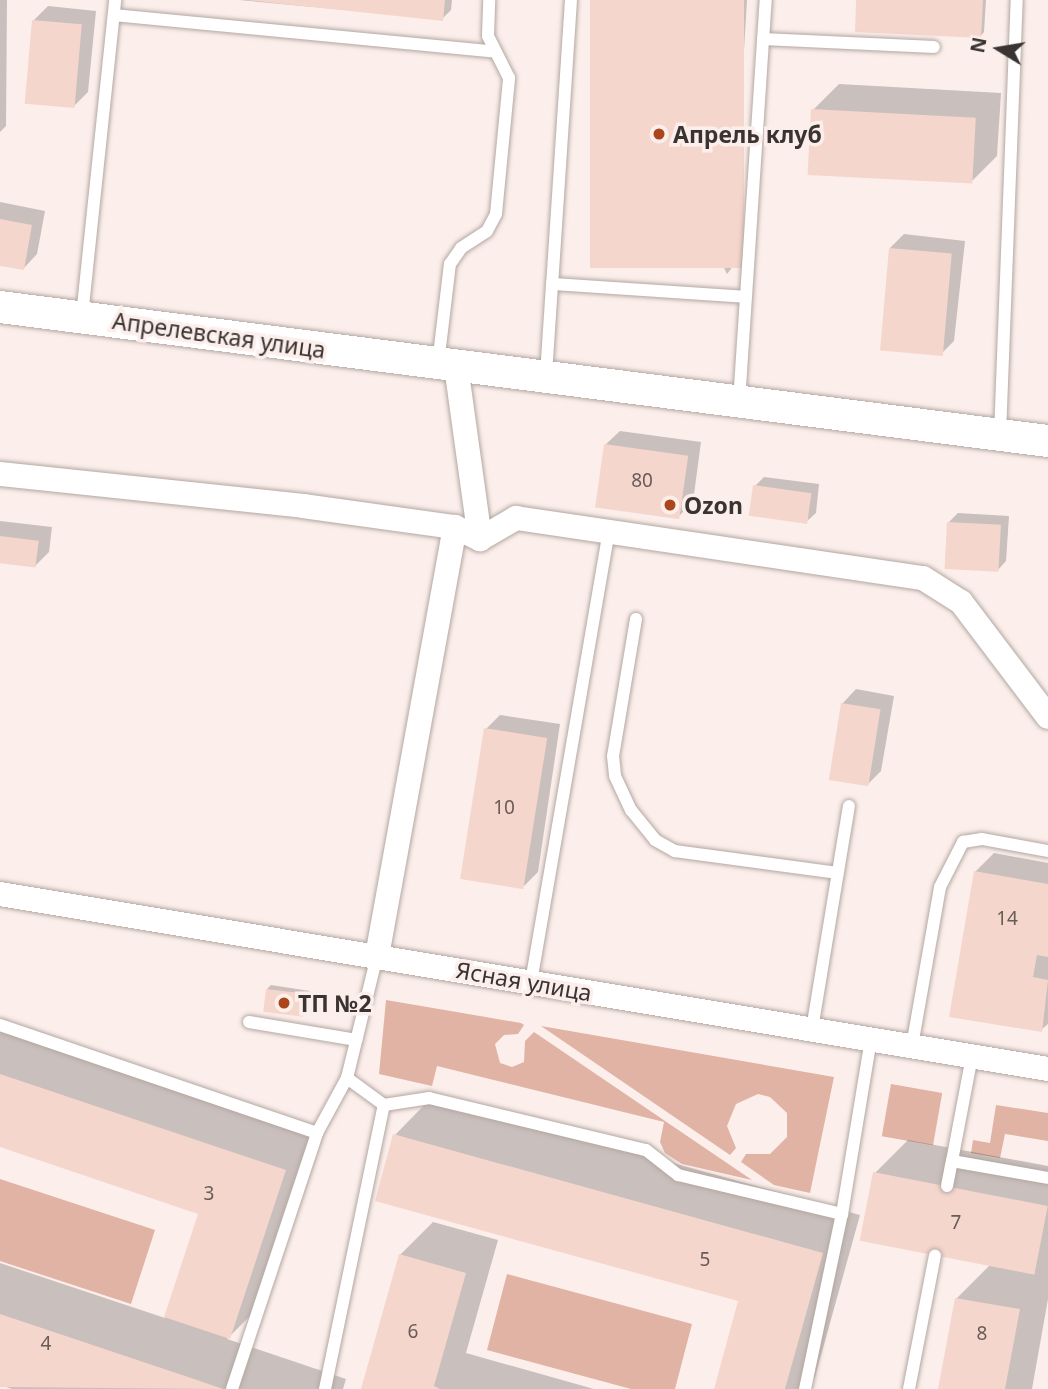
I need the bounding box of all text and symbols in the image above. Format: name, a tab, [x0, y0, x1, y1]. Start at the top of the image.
north arrow	[964, 14, 1034, 84]
text: N	[964, 35, 993, 55]
place label: Апрель клуб	[673, 120, 822, 148]
marker: Апрель клуб	[651, 126, 667, 142]
street label: Апрелевская улица	[111, 306, 327, 364]
house number: 80	[631, 470, 653, 492]
place label: Ozon	[684, 491, 743, 519]
marker: Ozon	[662, 497, 678, 513]
house number: 10	[493, 797, 515, 819]
house number: 14	[996, 908, 1018, 930]
street label: Ясная улица	[454, 955, 594, 1007]
place label: ТП №2	[298, 989, 372, 1017]
marker: ТП №2	[276, 995, 292, 1011]
house number: 3	[204, 1183, 214, 1205]
house number: 7	[951, 1212, 961, 1234]
house number: 5	[700, 1249, 710, 1271]
house number: 6	[408, 1321, 418, 1343]
house number: 8	[977, 1323, 987, 1345]
house number: 4	[41, 1333, 51, 1355]

